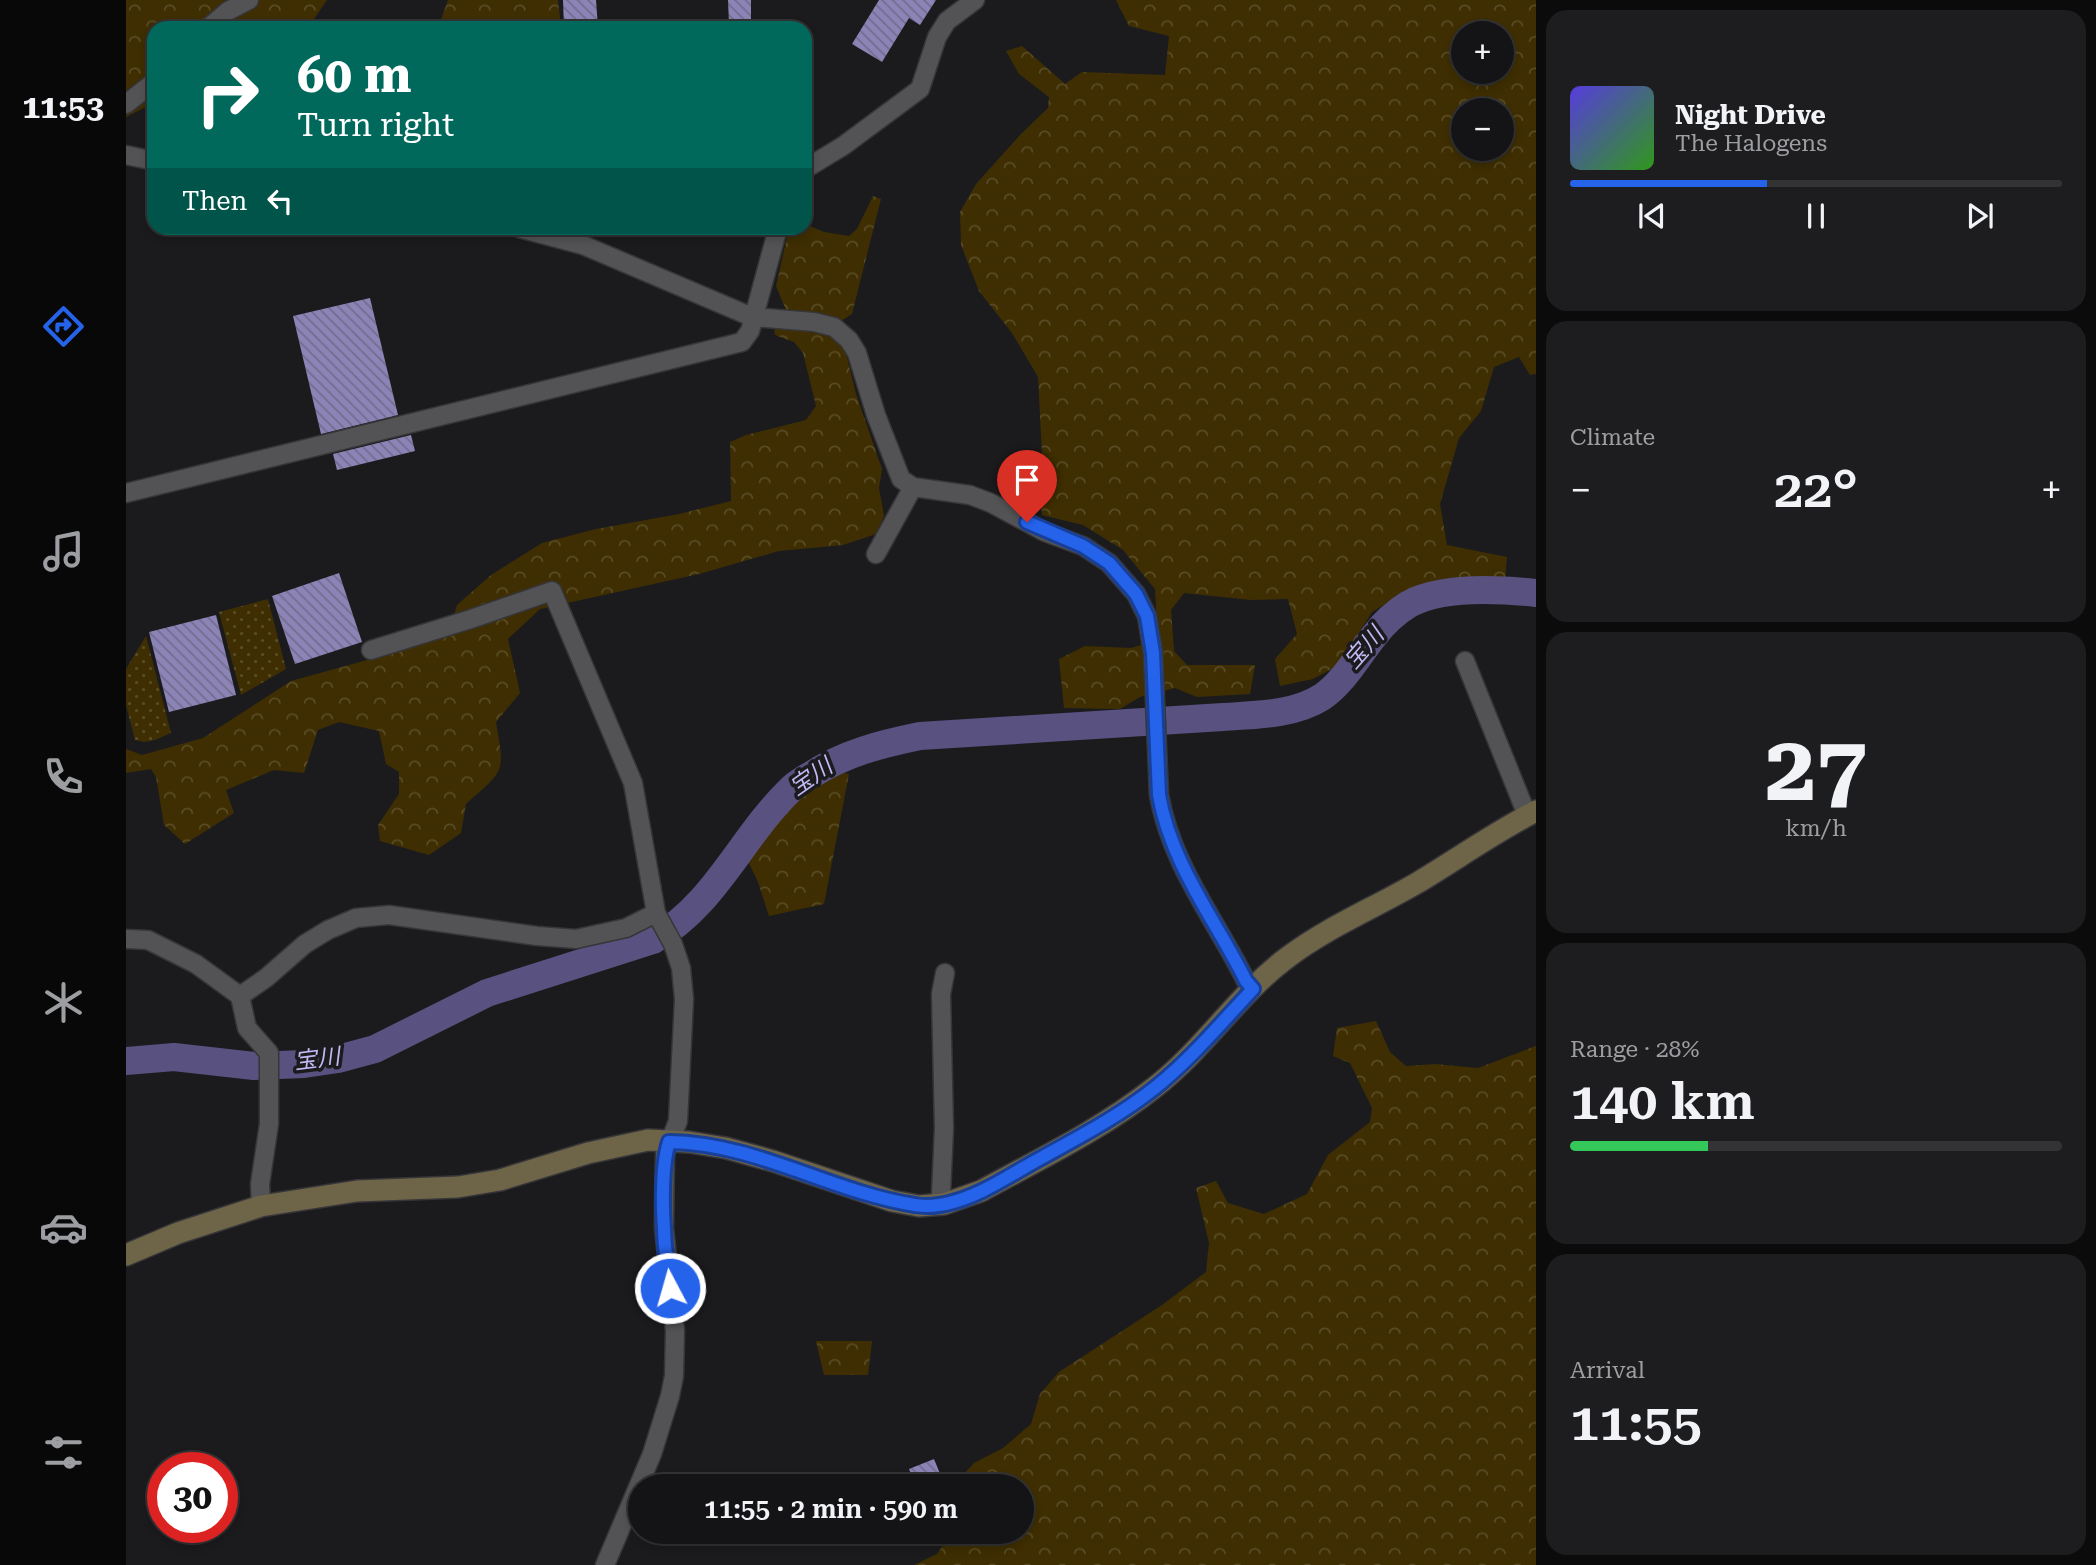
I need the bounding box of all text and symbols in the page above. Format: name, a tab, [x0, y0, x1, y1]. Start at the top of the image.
map controls	[1451, 21, 1514, 161]
button: +	[1451, 21, 1514, 84]
text: 60 m	[297, 47, 412, 104]
icon: right	[182, 49, 273, 140]
text: 11:53	[22, 88, 104, 126]
button: −	[1451, 98, 1514, 161]
text: Night Drive	[1675, 100, 1826, 130]
text: Turn right	[297, 106, 454, 144]
text: The Halogens	[1675, 130, 1827, 157]
icon: left	[261, 182, 299, 220]
text: Then	[182, 186, 247, 216]
icon: previous	[1633, 197, 1671, 235]
icon: pause	[1797, 197, 1835, 235]
icon: next	[1961, 197, 1999, 235]
icon: directions	[39, 302, 88, 351]
text: Climate	[1570, 424, 1655, 451]
pin	[997, 450, 1057, 522]
text: 22°	[1774, 459, 1858, 520]
icon: arrive	[1008, 461, 1046, 499]
text: −	[1570, 468, 1591, 512]
text: +	[2041, 468, 2062, 512]
icon: music	[39, 527, 88, 576]
water label: 宝川	[1339, 620, 1391, 674]
text: 27	[1765, 716, 1867, 822]
water label: 宝川	[784, 751, 840, 801]
icon: phone	[39, 752, 88, 801]
text: km/h	[1785, 815, 1847, 842]
icon: climate	[39, 978, 88, 1027]
text: Range · 28%	[1570, 1036, 1699, 1063]
water label: 宝川	[293, 1042, 344, 1075]
text: 140 km	[1570, 1071, 1755, 1132]
icon: car	[39, 1203, 88, 1252]
position arrow	[633, 1251, 707, 1325]
text: Arrival	[1570, 1357, 1645, 1384]
text: 11:55	[1570, 1392, 1702, 1453]
icon: filters	[39, 1428, 88, 1477]
speed limit sign: 30	[147, 1452, 238, 1543]
text: 11:55 · 2 min · 590 m	[704, 1494, 958, 1524]

